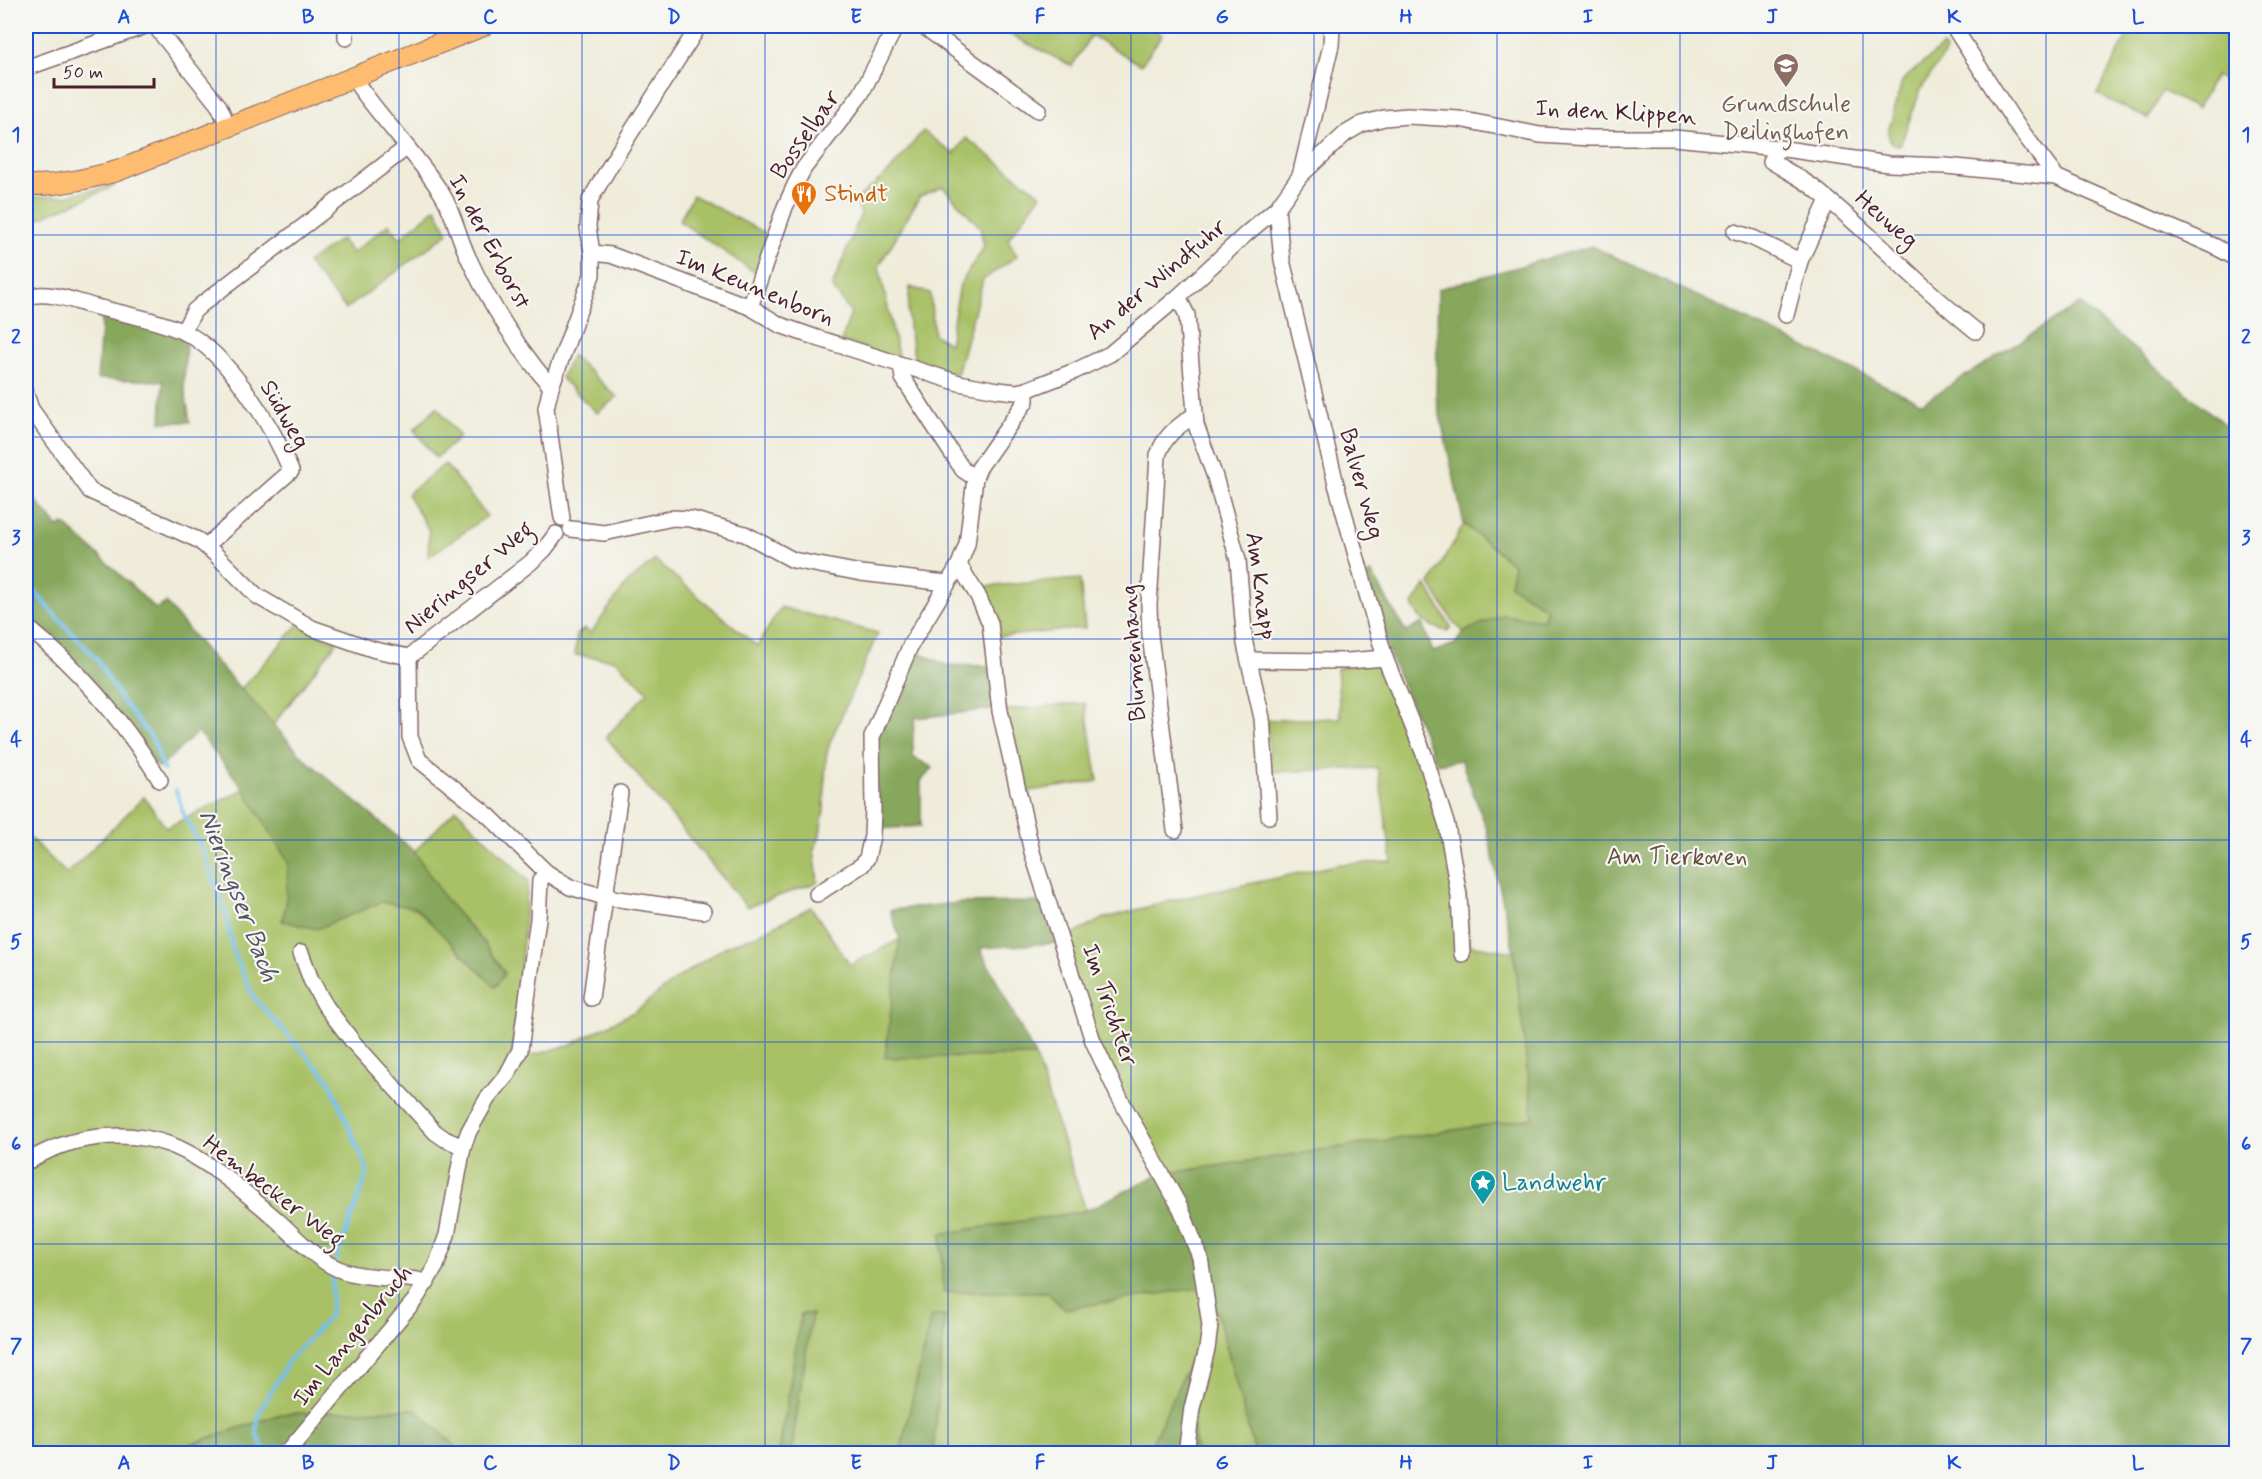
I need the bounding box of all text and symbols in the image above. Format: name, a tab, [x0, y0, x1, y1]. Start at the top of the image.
text: A	[117, 4, 131, 31]
text: B	[302, 4, 315, 31]
text: C	[483, 4, 498, 31]
text: D	[667, 4, 681, 31]
text: E	[850, 4, 862, 31]
text: F	[1035, 4, 1046, 31]
text: G	[1215, 4, 1229, 31]
text: H	[1399, 4, 1413, 31]
text: I	[1583, 4, 1593, 31]
text: J	[1766, 4, 1778, 31]
text: K	[1947, 4, 1962, 31]
text: L	[2132, 4, 2145, 31]
scale bar	[54, 51, 154, 89]
school or university icon: Grundschule Deilinghofen	[1771, 51, 1801, 89]
text: 50 m	[63, 61, 103, 85]
street label: Bosselbar	[764, 84, 848, 186]
place label: Grundschule Deilinghofen	[1721, 89, 1851, 151]
street label: In den Klippen	[1534, 93, 1698, 133]
text: 1	[12, 122, 20, 149]
text: 1	[2242, 122, 2250, 149]
street label: In der Erborst	[440, 169, 538, 315]
restaurant icon: Stindt	[789, 179, 819, 217]
place label: Stindt	[824, 179, 888, 210]
street label: Heuweg	[1846, 184, 1924, 258]
street label: An der Windfuhr	[1080, 212, 1234, 348]
street label: Im Keunenborn	[671, 242, 839, 334]
text: 2	[11, 324, 21, 351]
text: 2	[2241, 324, 2251, 351]
street label: Südweg	[250, 375, 316, 456]
street label: Balver Weg	[1329, 425, 1391, 543]
street label: Nieringser Weg	[397, 514, 543, 644]
text: 3	[11, 525, 21, 552]
text: 3	[2241, 525, 2251, 552]
street label: Am Knapp	[1237, 530, 1283, 642]
street label: Blumenhang	[1114, 584, 1154, 722]
text: 4	[10, 727, 22, 754]
text: 4	[2240, 727, 2252, 754]
water label: Nieringser Bach	[190, 805, 286, 987]
park label: Am Tierkoven	[1607, 842, 1747, 873]
text: 5	[10, 929, 22, 956]
text: 5	[2240, 929, 2252, 956]
street label: Im Trichter	[1074, 940, 1144, 1070]
street label: Hembecker Weg	[194, 1129, 350, 1258]
text: 6	[11, 1131, 21, 1158]
text: 6	[2241, 1131, 2251, 1158]
place icon: Landwehr	[1468, 1168, 1498, 1206]
place label: Landwehr	[1502, 1168, 1607, 1199]
street label: Im Langenbruch	[286, 1259, 420, 1413]
text: 7	[10, 1333, 22, 1360]
text: 7	[2240, 1333, 2252, 1360]
text: A	[117, 1450, 131, 1477]
text: B	[302, 1450, 315, 1477]
text: C	[483, 1450, 498, 1477]
text: D	[667, 1450, 681, 1477]
text: E	[850, 1450, 862, 1477]
text: F	[1035, 1450, 1046, 1477]
text: G	[1215, 1450, 1229, 1477]
text: H	[1399, 1450, 1413, 1477]
text: I	[1583, 1450, 1593, 1477]
text: J	[1766, 1450, 1778, 1477]
text: K	[1947, 1450, 1962, 1477]
text: L	[2132, 1450, 2145, 1477]

